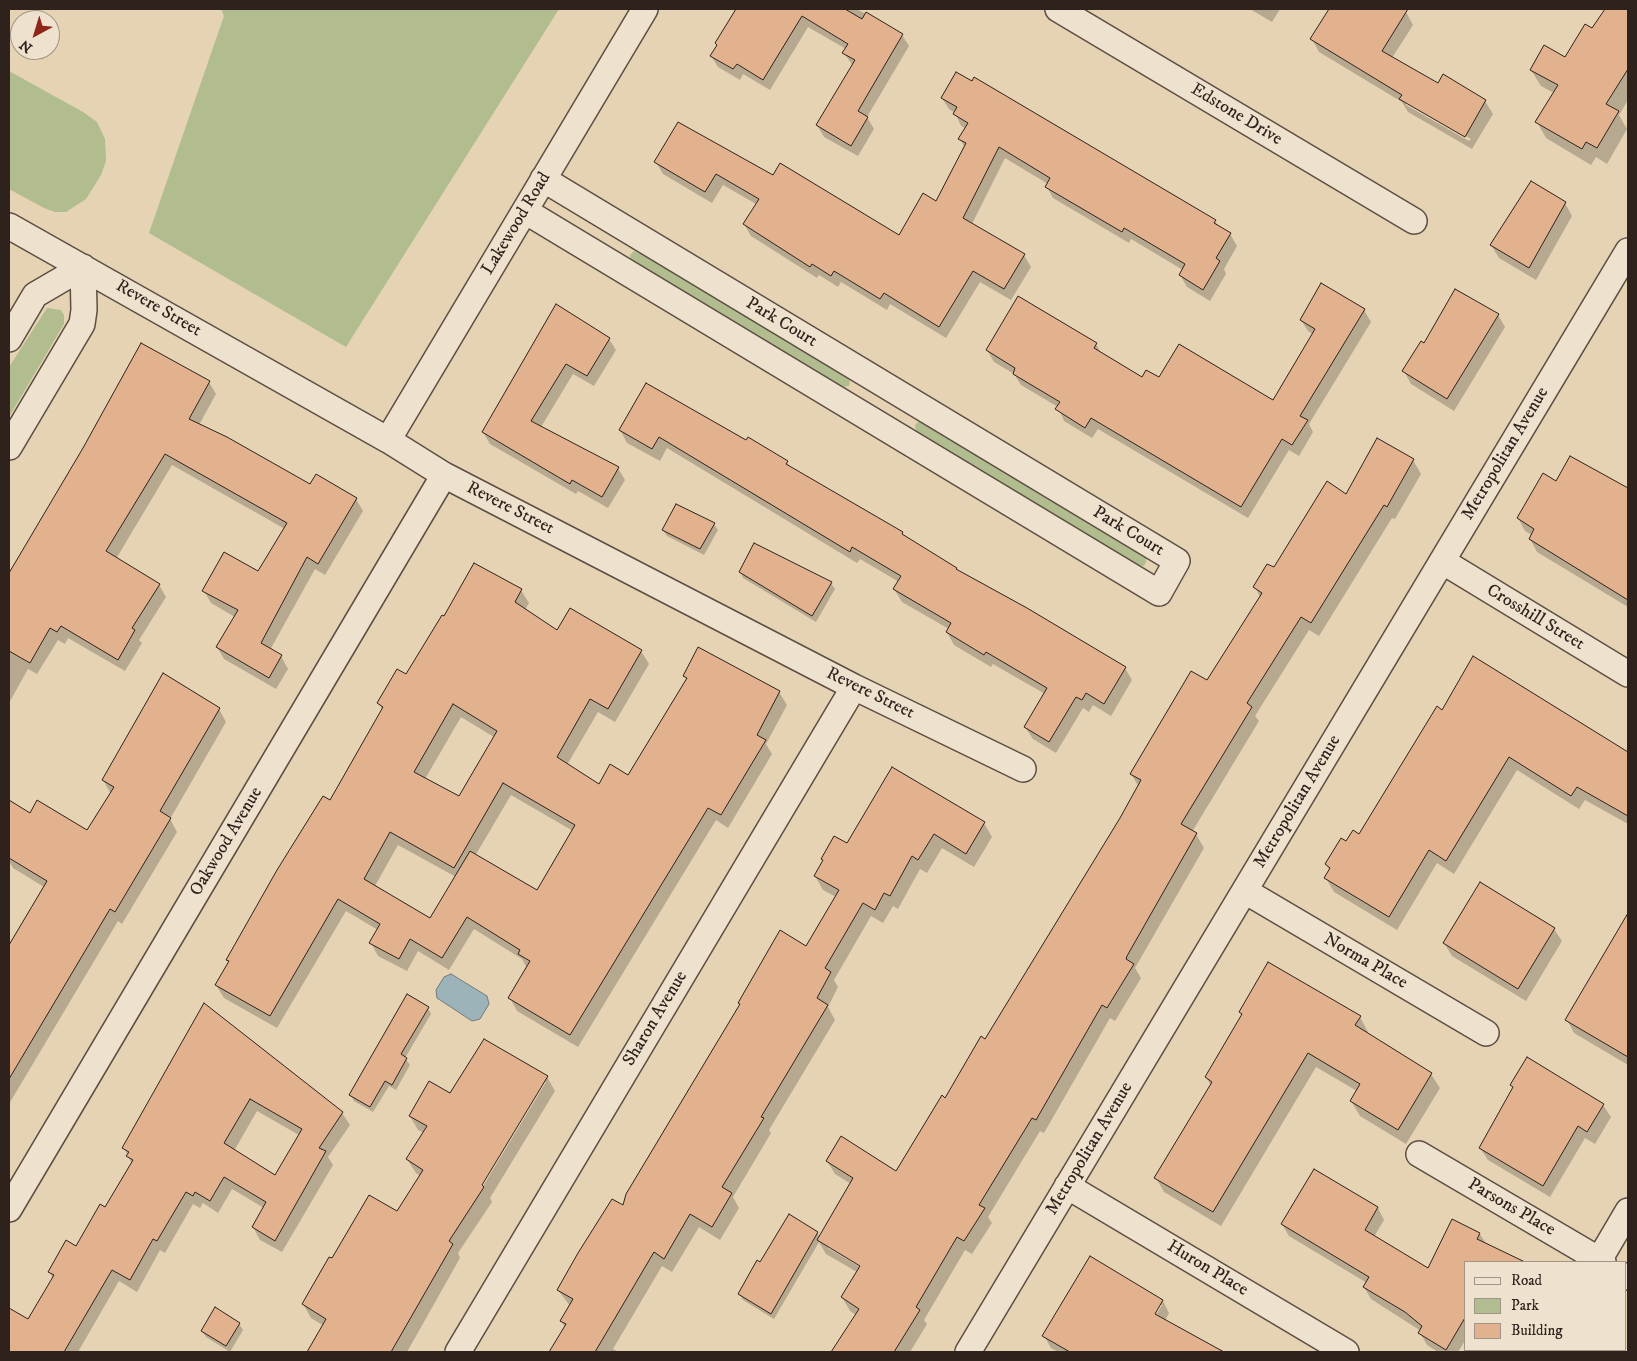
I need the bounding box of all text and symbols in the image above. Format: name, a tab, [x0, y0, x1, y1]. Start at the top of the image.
north arrow	[10, 10, 60, 60]
text: N	[16, 35, 36, 56]
street label: Edstone Drive	[1186, 79, 1286, 151]
street label: Lakewood Road	[478, 169, 556, 279]
street label: Revere Street	[111, 276, 205, 342]
street label: Park Court	[741, 293, 821, 353]
street label: Metropolitan Avenue	[1458, 384, 1554, 524]
street label: Revere Street	[463, 478, 557, 540]
street label: Park Court	[1088, 502, 1168, 562]
street label: Crosshill Street	[1482, 580, 1588, 656]
street label: Revere Street	[822, 663, 918, 725]
street label: Metropolitan Avenue	[1250, 732, 1346, 872]
street label: Oakwood Avenue	[186, 784, 268, 900]
street label: Norma Place	[1319, 929, 1411, 995]
street label: Sharon Avenue	[619, 968, 693, 1070]
street label: Metropolitan Avenue	[1042, 1079, 1138, 1219]
street label: Parsons Place	[1463, 1174, 1559, 1242]
street label: Huron Place	[1162, 1236, 1252, 1302]
legend	[1464, 1261, 1627, 1351]
text: Road	[1511, 1271, 1542, 1290]
text: Park	[1511, 1296, 1539, 1315]
text: Building	[1511, 1321, 1563, 1340]

